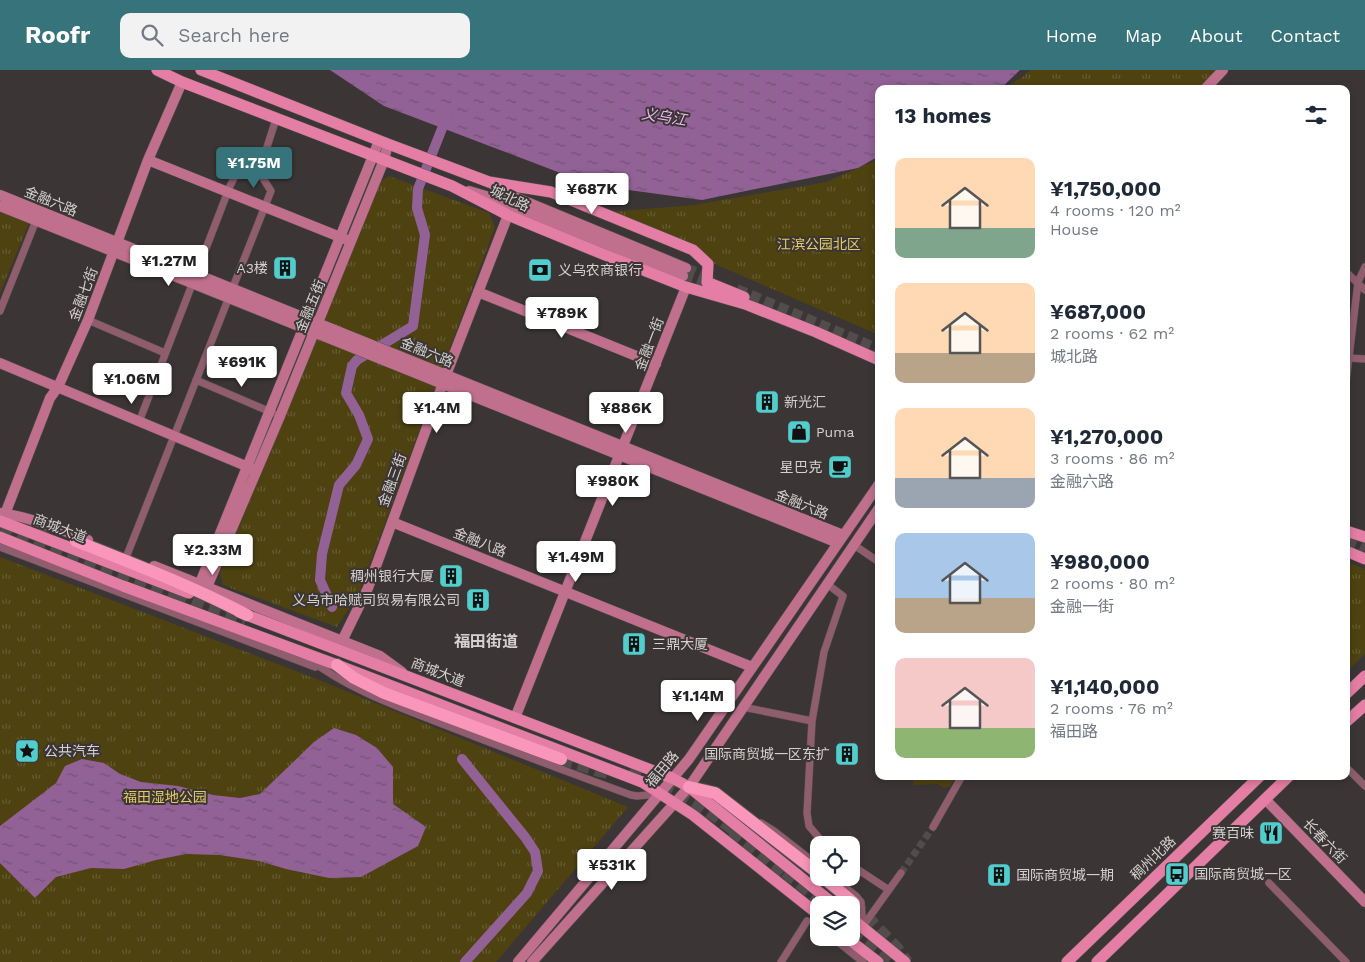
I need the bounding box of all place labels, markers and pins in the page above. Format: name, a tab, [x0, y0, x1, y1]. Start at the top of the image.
pin: ¥1.75M	[213, 146, 295, 189]
pin: ¥687K	[557, 172, 627, 215]
pin: ¥1.27M	[128, 244, 210, 287]
building icon: A3楼	[272, 255, 298, 281]
bank icon: 义乌农商银行	[527, 257, 553, 283]
place label: A3楼	[237, 260, 268, 276]
place label: 义乌农商银行	[558, 262, 642, 278]
pin: ¥789K	[527, 296, 597, 339]
pin: ¥691K	[207, 346, 277, 388]
pin: ¥1.06M	[91, 362, 173, 405]
building icon: 新光汇	[754, 389, 780, 415]
pin: ¥1.4M	[402, 392, 472, 434]
pin: ¥886K	[591, 392, 661, 434]
place label: 新光汇	[784, 394, 826, 410]
shop icon: Puma	[786, 419, 812, 445]
place label: Puma	[816, 424, 855, 440]
cafe icon: 星巴克	[827, 454, 853, 480]
place label: 星巴克	[780, 459, 822, 475]
pin: ¥980K	[578, 464, 648, 507]
pin: ¥2.33M	[172, 534, 254, 576]
pin: ¥1.49M	[535, 540, 617, 583]
building icon: 稠州银行大厦	[438, 563, 464, 589]
place label: 稠州银行大厦	[350, 568, 434, 584]
building icon: 义乌市哈赋司贸易有限公司	[465, 587, 491, 613]
place label: 义乌市哈赋司贸易有限公司	[292, 592, 460, 608]
building icon: 三鼎大厦	[621, 631, 647, 657]
place label: 三鼎大厦	[652, 636, 708, 652]
pin: ¥1.14M	[657, 680, 739, 722]
place icon: 公共汽车	[14, 738, 40, 764]
building icon: 国际商贸城一区东扩	[834, 741, 860, 767]
place label: 公共汽车	[44, 743, 100, 759]
place label: 国际商贸城一区东扩	[704, 746, 830, 762]
restaurant icon: 赛百味	[1258, 820, 1284, 846]
place label: 赛百味	[1212, 825, 1254, 841]
pin: ¥531K	[577, 848, 647, 891]
bus stop icon: 国际商贸城一区	[1164, 861, 1190, 887]
building icon: 国际商贸城一期	[986, 862, 1012, 888]
place label: 国际商贸城一区	[1194, 866, 1292, 882]
place label: 国际商贸城一期	[1016, 867, 1114, 883]

